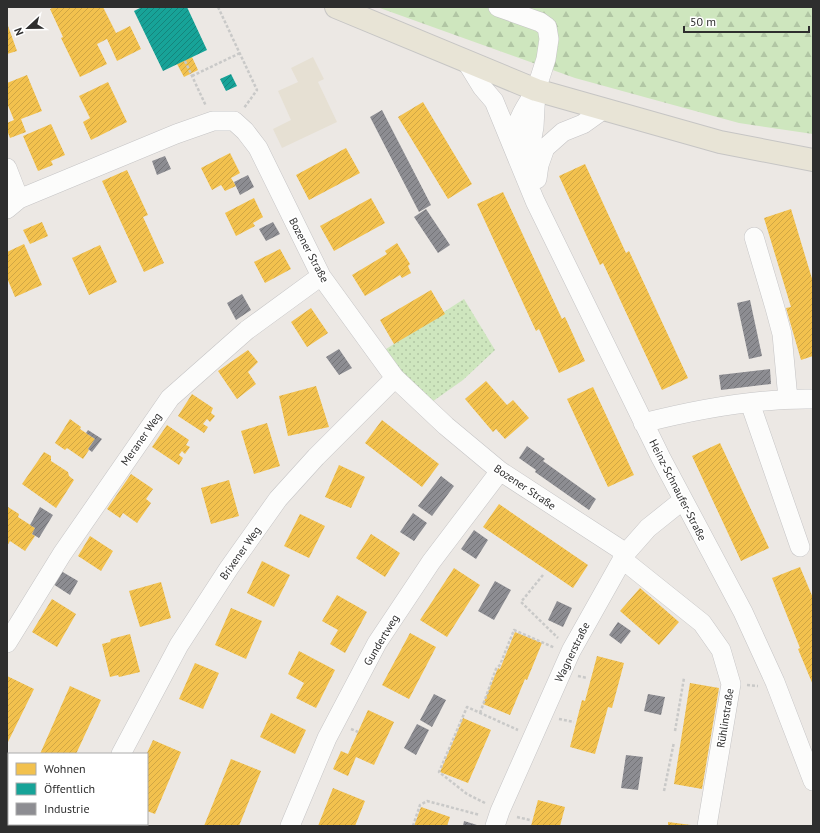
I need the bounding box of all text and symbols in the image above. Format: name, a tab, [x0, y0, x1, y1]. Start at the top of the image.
north arrow	[8, 8, 48, 48]
scale bar	[684, 8, 809, 34]
text: 50 m	[690, 14, 716, 29]
text: N	[11, 26, 27, 38]
street label: Bozener Straße	[286, 215, 332, 285]
street label: Meraner Weg	[118, 410, 164, 468]
street label: Heinz-Schnaufer-Straße	[646, 437, 710, 544]
street label: Bozener Straße	[491, 461, 559, 513]
street label: Brixener Weg	[216, 523, 264, 582]
street label: Gundertweg	[360, 612, 402, 668]
street label: Wagnerstraße	[551, 619, 593, 684]
street label: Rühlinstraße	[713, 687, 737, 749]
legend	[8, 753, 148, 825]
text: Wohnen	[44, 761, 86, 776]
text: Öffentlich	[44, 781, 95, 796]
text: Industrie	[44, 801, 90, 816]

